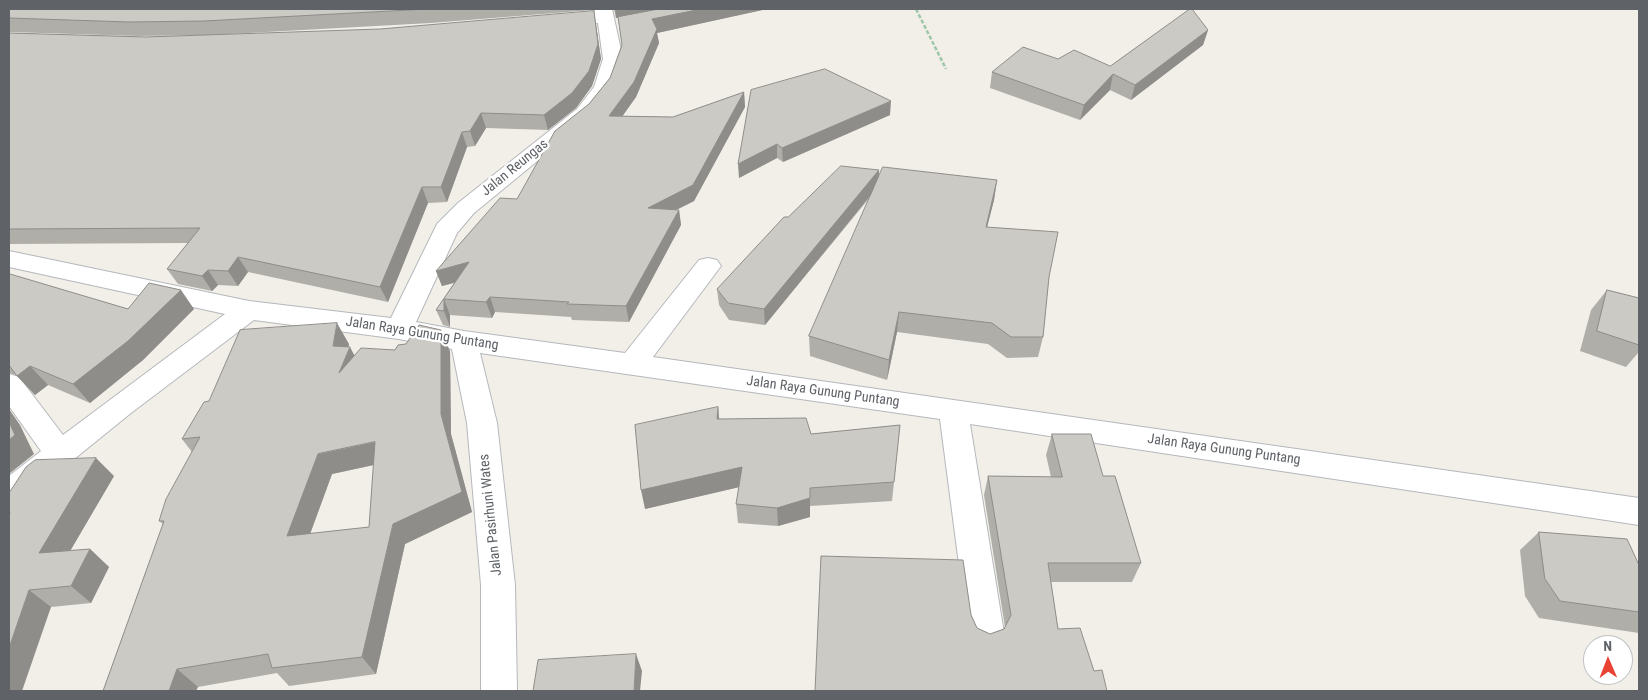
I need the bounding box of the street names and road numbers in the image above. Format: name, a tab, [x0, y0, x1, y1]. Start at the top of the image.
street label: Jalan Reungas	[478, 136, 552, 200]
street label: Jalan Raya Gunung Puntang	[344, 314, 500, 354]
street label: Jalan Raya Gunung Puntang	[745, 373, 901, 411]
street label: Jalan Raya Gunung Puntang	[1146, 431, 1302, 469]
street label: Jalan Pasirhuni Wates	[476, 453, 506, 577]

